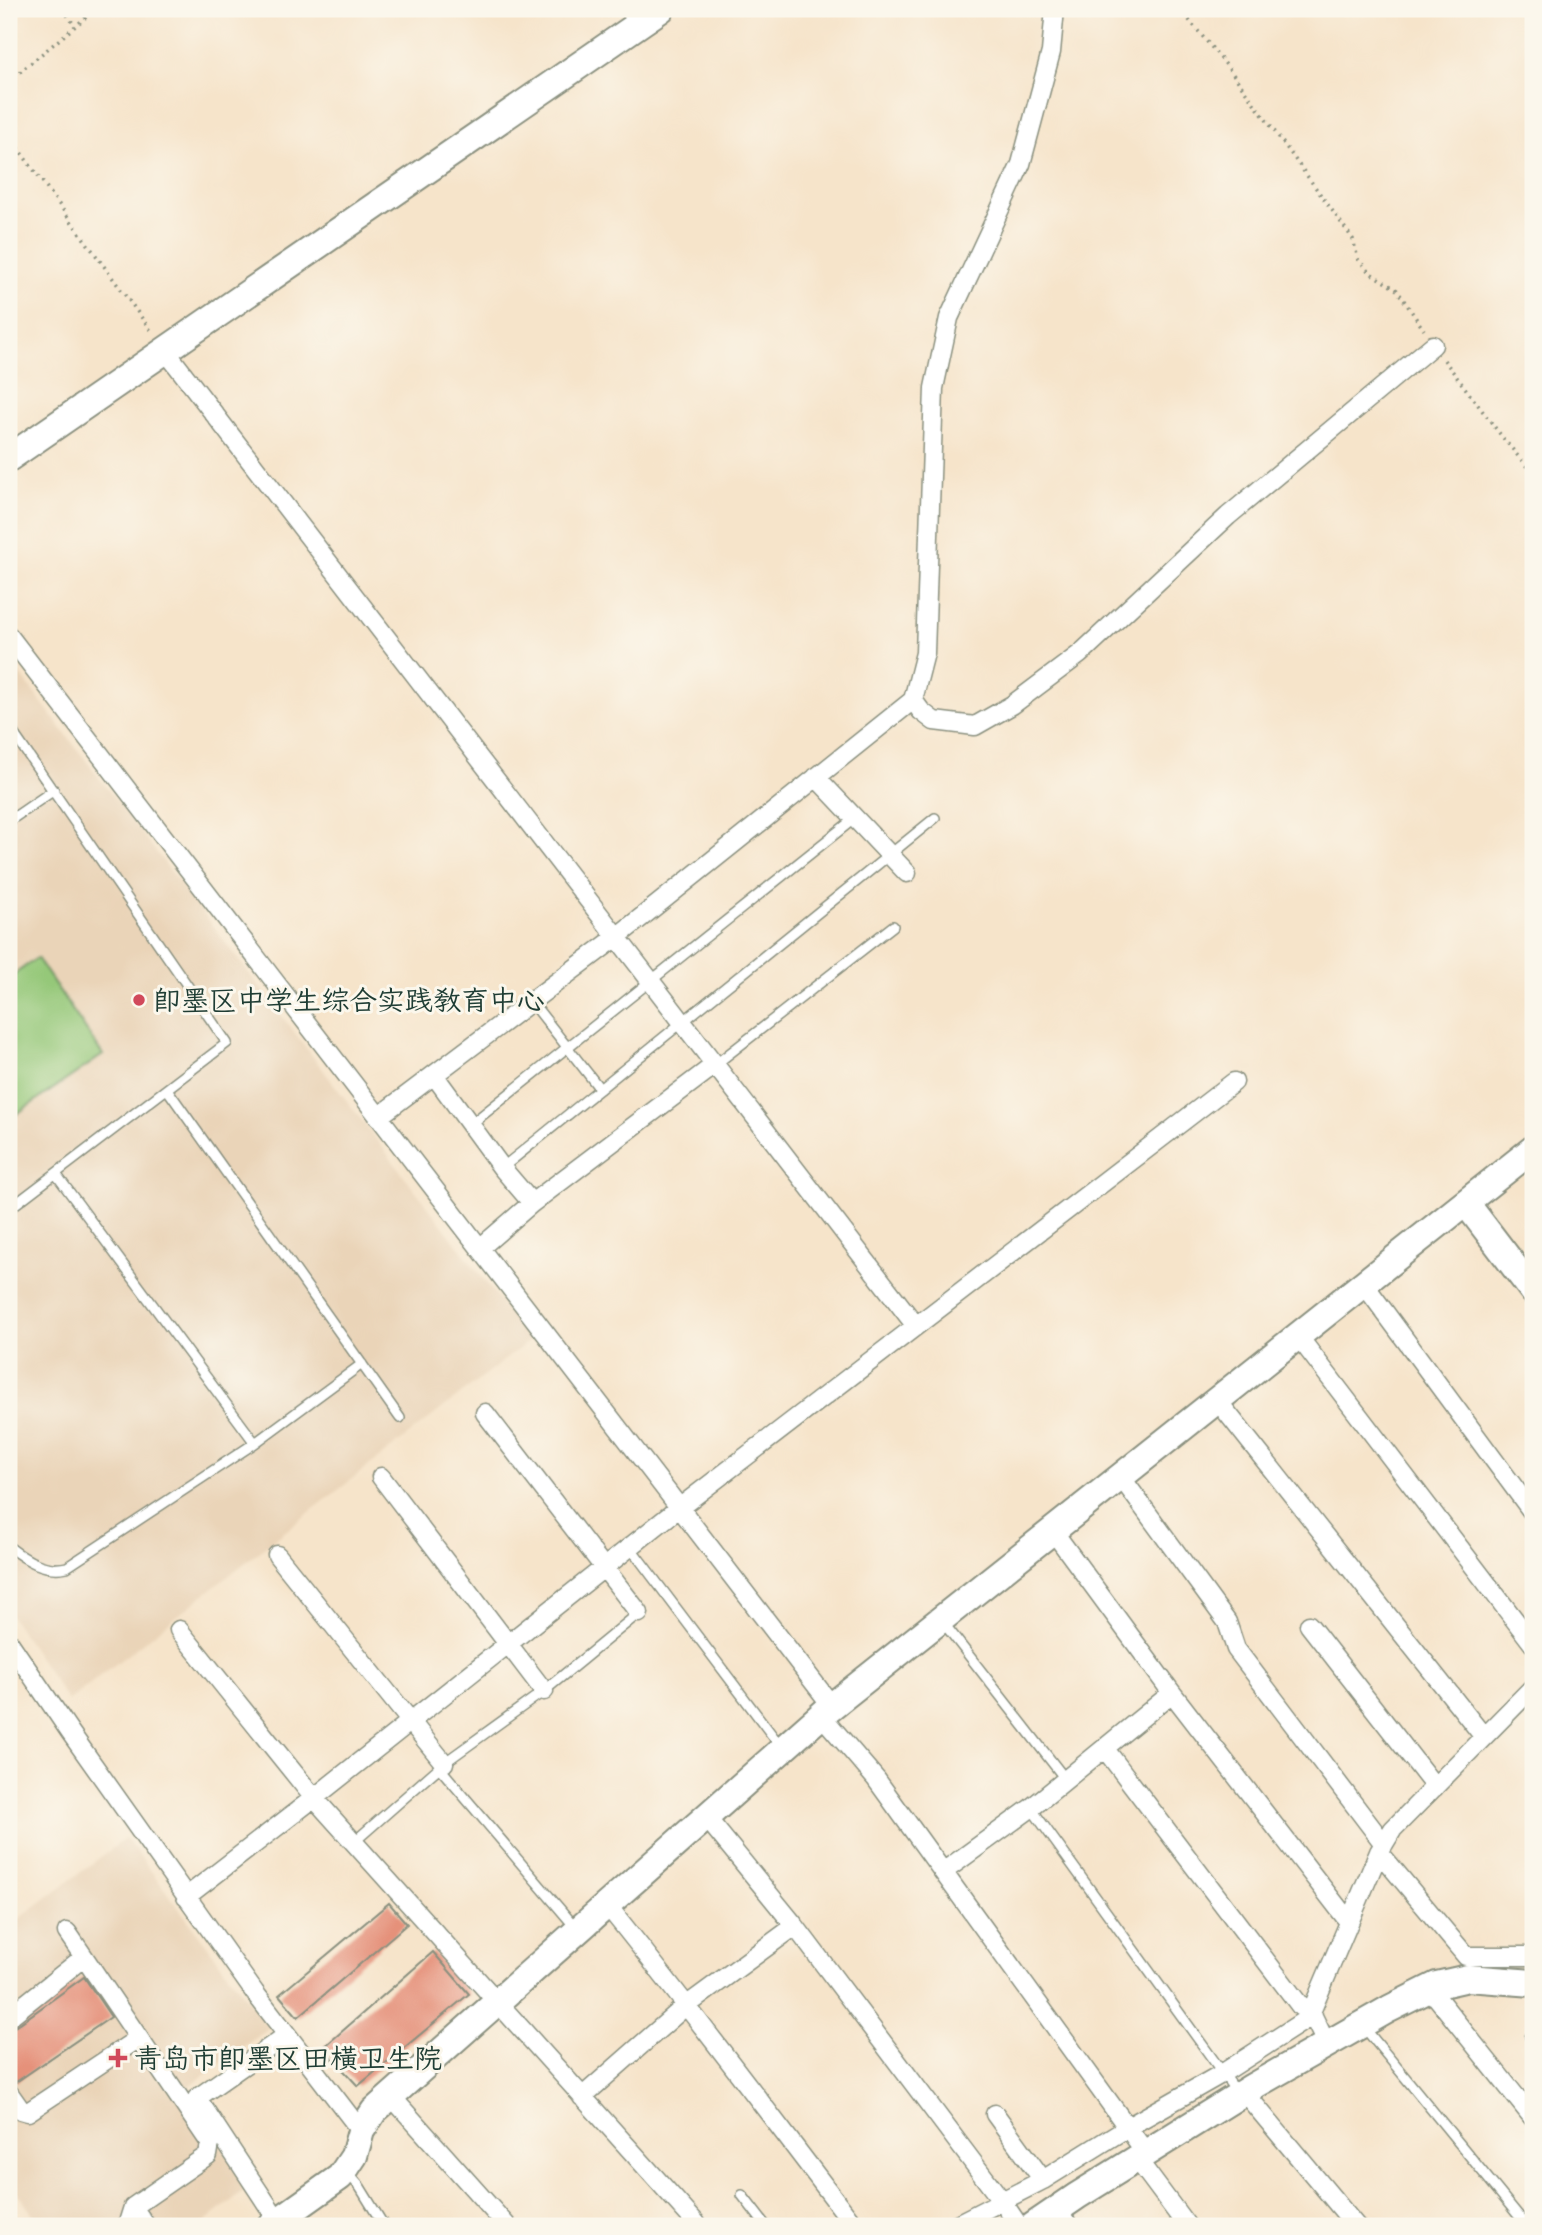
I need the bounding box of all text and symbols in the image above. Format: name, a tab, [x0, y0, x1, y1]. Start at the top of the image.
place label: 即墨区中学生综合实践教育中心	[153, 983, 545, 1018]
marker: 即墨区中学生综合实践教育中心	[131, 992, 147, 1008]
place label: 青岛市即墨区田横卫生院	[134, 2041, 442, 2076]
marker: 青岛市即墨区田横卫生院	[108, 2048, 128, 2068]

